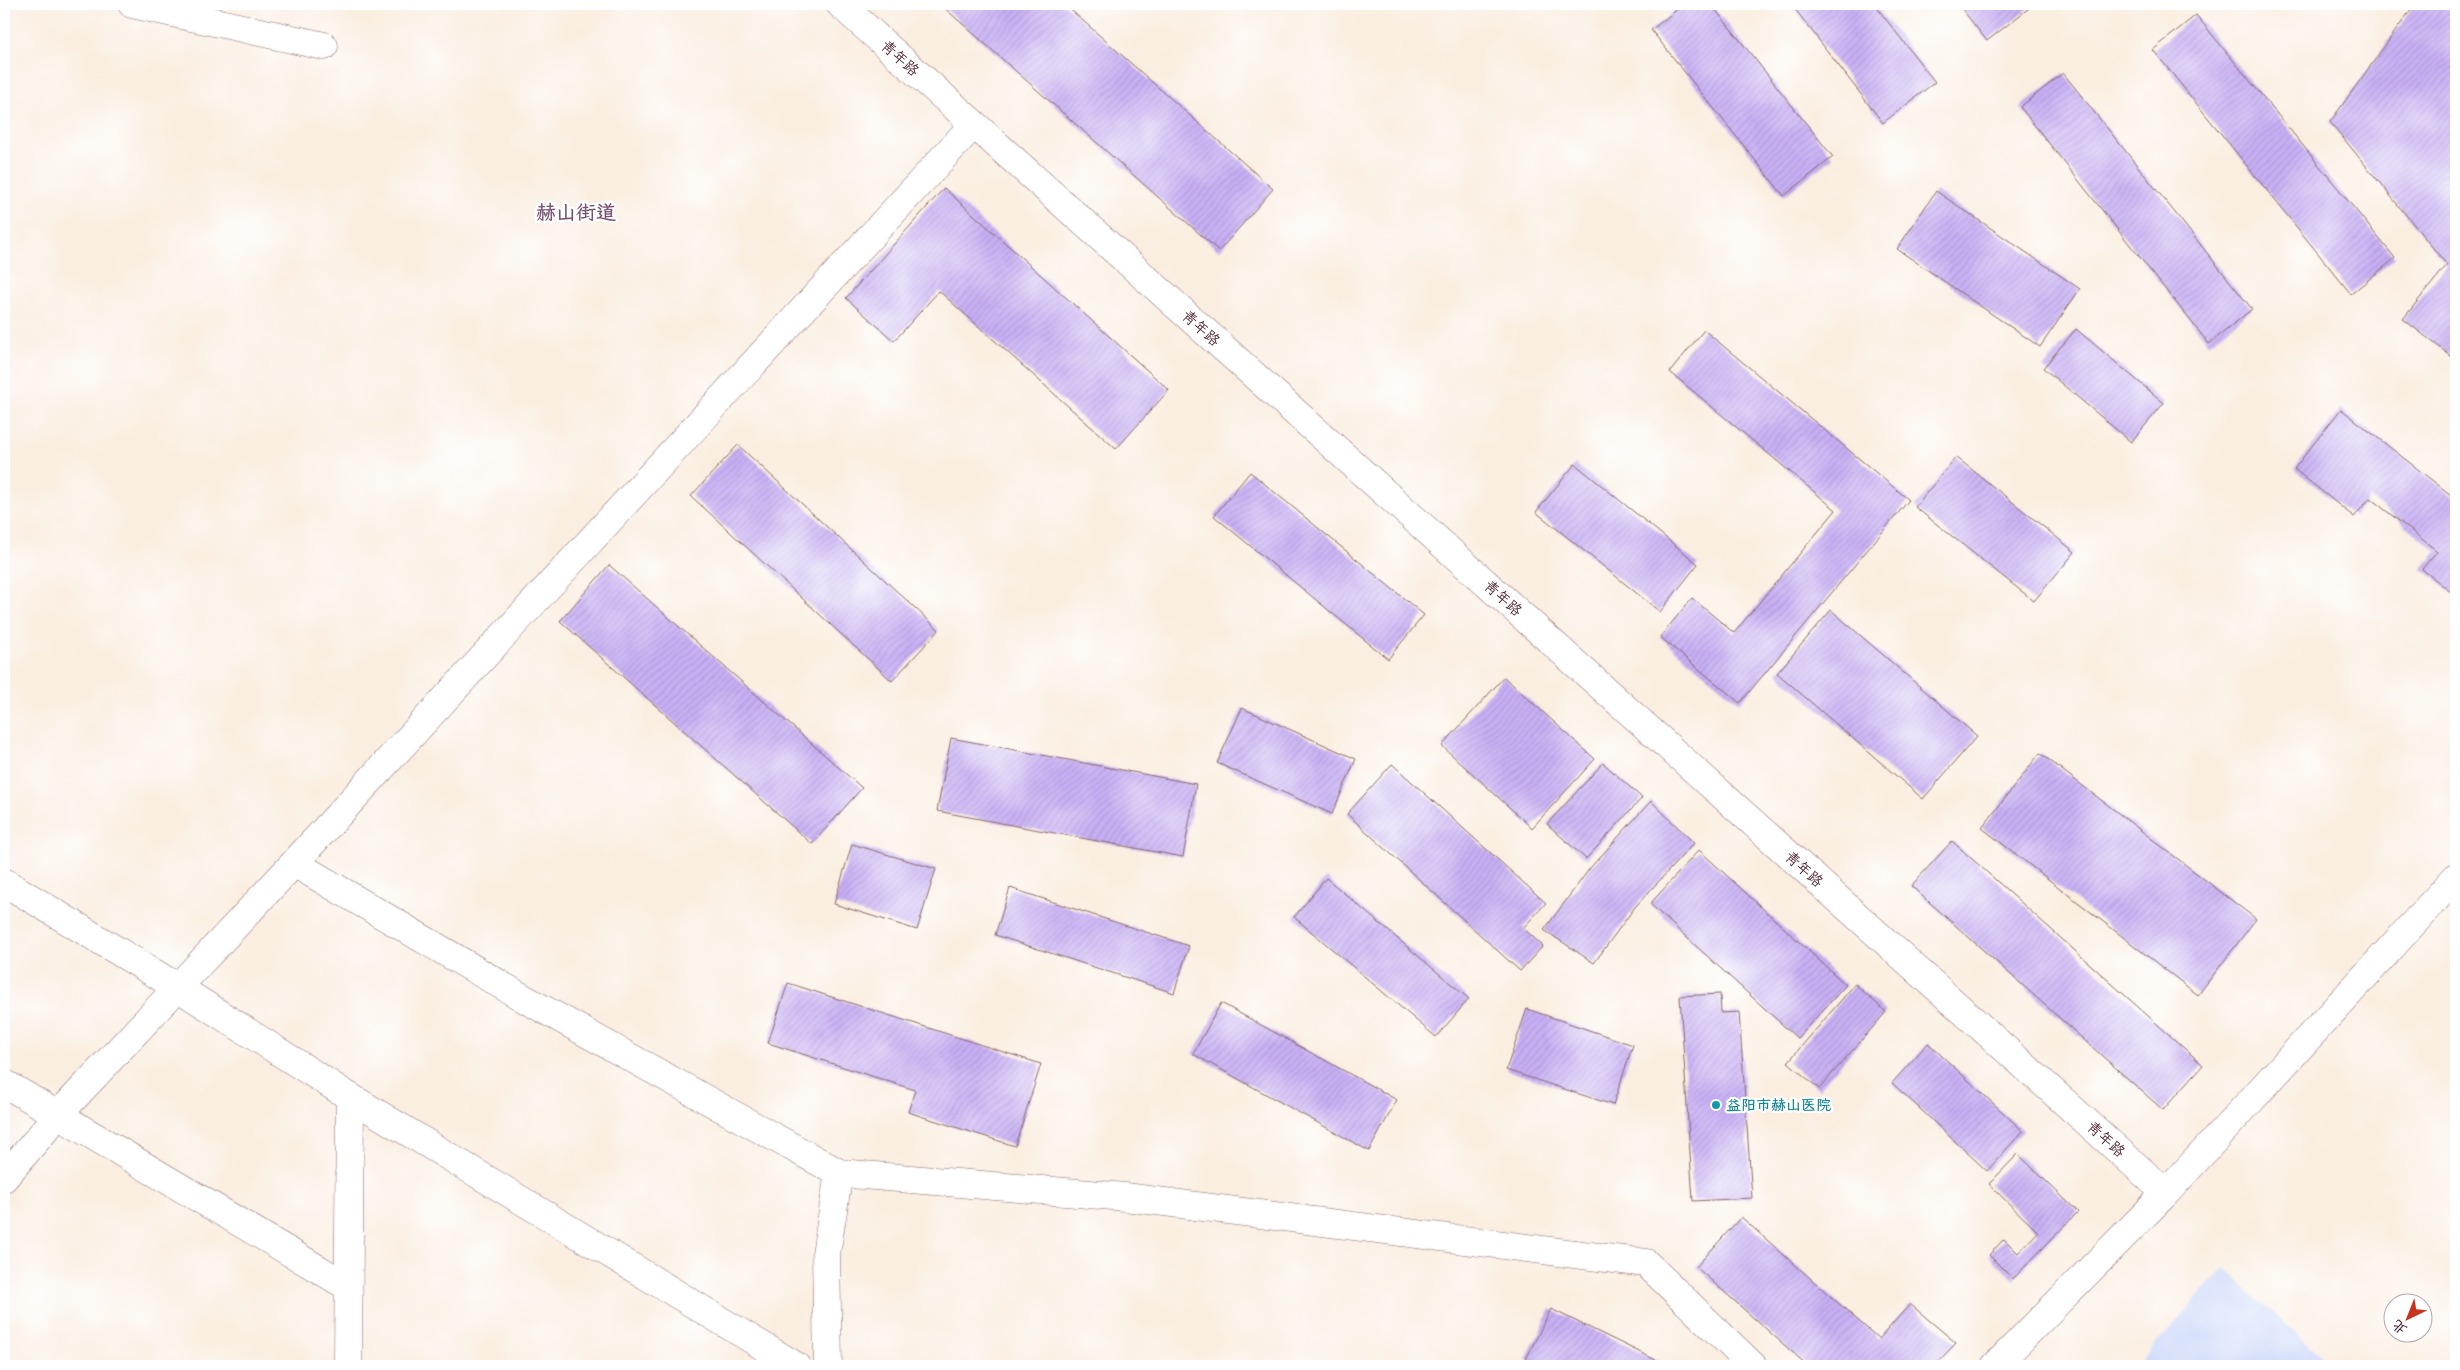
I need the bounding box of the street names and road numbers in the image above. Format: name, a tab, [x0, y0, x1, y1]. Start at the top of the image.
street label: 青年路	[877, 36, 923, 80]
street label: 青年路	[1178, 306, 1224, 350]
street label: 青年路	[1480, 576, 1526, 620]
street label: 青年路	[1781, 847, 1827, 891]
street label: 青年路	[2083, 1117, 2129, 1161]

